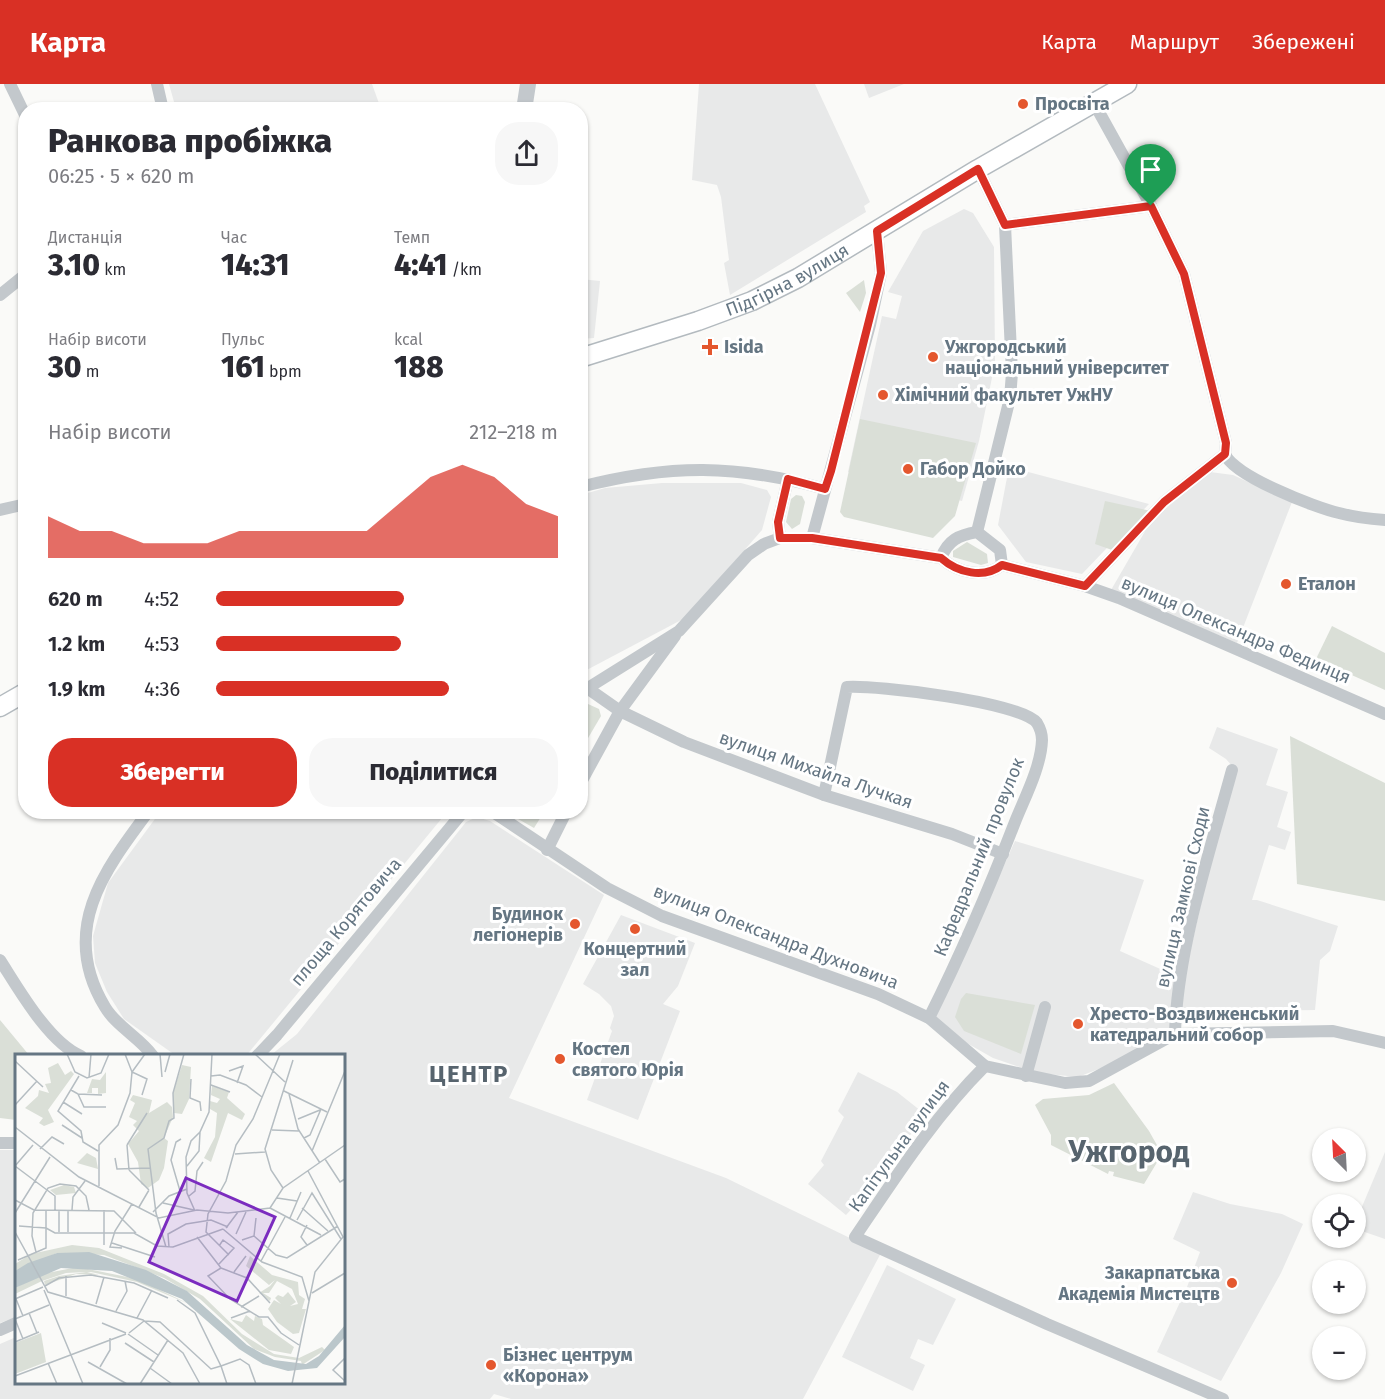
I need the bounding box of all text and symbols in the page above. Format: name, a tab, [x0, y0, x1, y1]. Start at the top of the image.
text: Карта	[30, 26, 106, 59]
text: Карта	[1041, 29, 1097, 55]
text: Маршрут	[1130, 29, 1219, 55]
text: Збережені	[1252, 29, 1355, 55]
place label: Просвіта	[1035, 93, 1110, 115]
marker: Просвіта	[1016, 97, 1030, 111]
text: Ранкова пробіжка	[48, 121, 332, 161]
button: share	[495, 122, 558, 185]
pin	[1125, 144, 1176, 206]
icon: arrive	[1134, 153, 1167, 186]
text: 06:25 · 5 × 620 m	[48, 164, 194, 188]
text: Дистанція	[48, 228, 122, 247]
text: Час	[221, 228, 247, 247]
text: Темп	[394, 228, 430, 247]
street label: Підгірна вулиця	[722, 239, 853, 321]
text: 3.10	[48, 247, 100, 283]
text: 14:31	[221, 247, 290, 283]
text: 4:41	[394, 247, 447, 283]
text: km	[100, 260, 126, 279]
text: /km	[447, 260, 482, 279]
text: Набір висоти	[48, 330, 147, 349]
text: Пульс	[221, 330, 265, 349]
text: kcal	[394, 330, 423, 349]
place label: Isida	[724, 336, 764, 358]
place label: Ужгородський національний університет	[944, 336, 1169, 379]
marker: Isida	[701, 338, 719, 356]
text: 30	[48, 349, 82, 385]
text: 161	[221, 349, 265, 385]
text: 188	[394, 349, 444, 385]
marker: Ужгородський національний університет	[926, 350, 940, 364]
text: m	[82, 362, 100, 381]
text: bpm	[265, 362, 302, 381]
place label: Хімічний факультет УжНУ	[894, 384, 1113, 406]
marker: Хімічний факультет УжНУ	[876, 388, 890, 402]
text: Набір висоти	[48, 420, 172, 444]
text: 212–218 m	[469, 420, 558, 444]
place label: Габор Дойко	[920, 458, 1026, 480]
marker: Габор Дойко	[901, 462, 915, 476]
street label: вулиця Олександра Фединця	[1118, 572, 1354, 688]
place label: Еталон	[1298, 573, 1356, 595]
marker: Еталон	[1279, 577, 1293, 591]
text: 620 m	[48, 587, 103, 611]
text: 4:52	[144, 587, 179, 611]
text: 1.2 km	[48, 632, 105, 656]
text: 4:53	[144, 632, 179, 656]
text: 1.9 km	[48, 677, 106, 701]
text: 4:36	[144, 677, 180, 701]
street label: вулиця Михайла Лучкая	[716, 727, 916, 813]
button: Зберегти	[48, 738, 297, 807]
button: Поділитися	[309, 738, 558, 807]
street label: Кафедральний провулок	[929, 754, 1029, 960]
street label: вулиця Замкові Сходи	[1151, 804, 1215, 990]
street label: площа Корятовича	[286, 853, 406, 991]
street label: вулиця Олександра Духновича	[650, 880, 902, 994]
place label: Будинок легіонерів	[473, 903, 563, 946]
marker: Будинок легіонерів	[568, 917, 582, 931]
marker: Концертний зал	[628, 922, 642, 936]
place label: Концертний зал	[583, 938, 687, 981]
place label: Хресто-Воздвиженський катедральний собор	[1089, 1003, 1299, 1046]
marker: Хресто-Воздвиженський катедральний собор	[1071, 1017, 1085, 1031]
place label: Костел святого Юрія	[572, 1038, 684, 1081]
marker: Костел святого Юрія	[553, 1052, 567, 1066]
inset map	[15, 1054, 345, 1384]
district label: ЦЕНТР	[429, 1060, 509, 1088]
street label: Капітульна вулиця	[844, 1076, 954, 1216]
north arrow	[1312, 1128, 1366, 1182]
map controls	[1312, 1128, 1366, 1380]
district label: Ужгород	[1068, 1134, 1190, 1170]
button: locate	[1312, 1194, 1366, 1248]
button: +	[1312, 1260, 1366, 1314]
place label: Закарпатська Академія Мистецтв	[1057, 1262, 1220, 1305]
marker: Закарпатська Академія Мистецтв	[1225, 1276, 1239, 1290]
button: −	[1312, 1326, 1366, 1380]
place label: Бізнес центрум «Корона»	[503, 1344, 633, 1387]
marker: Бізнес центрум «Корона»	[484, 1358, 498, 1372]

